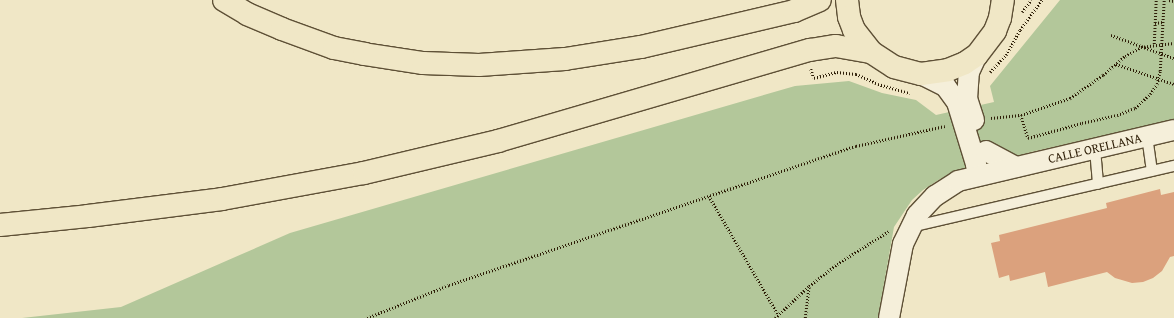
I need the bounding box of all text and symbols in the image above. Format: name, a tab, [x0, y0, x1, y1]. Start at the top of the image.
street label: CALLE ORELLANA	[1047, 131, 1143, 167]

